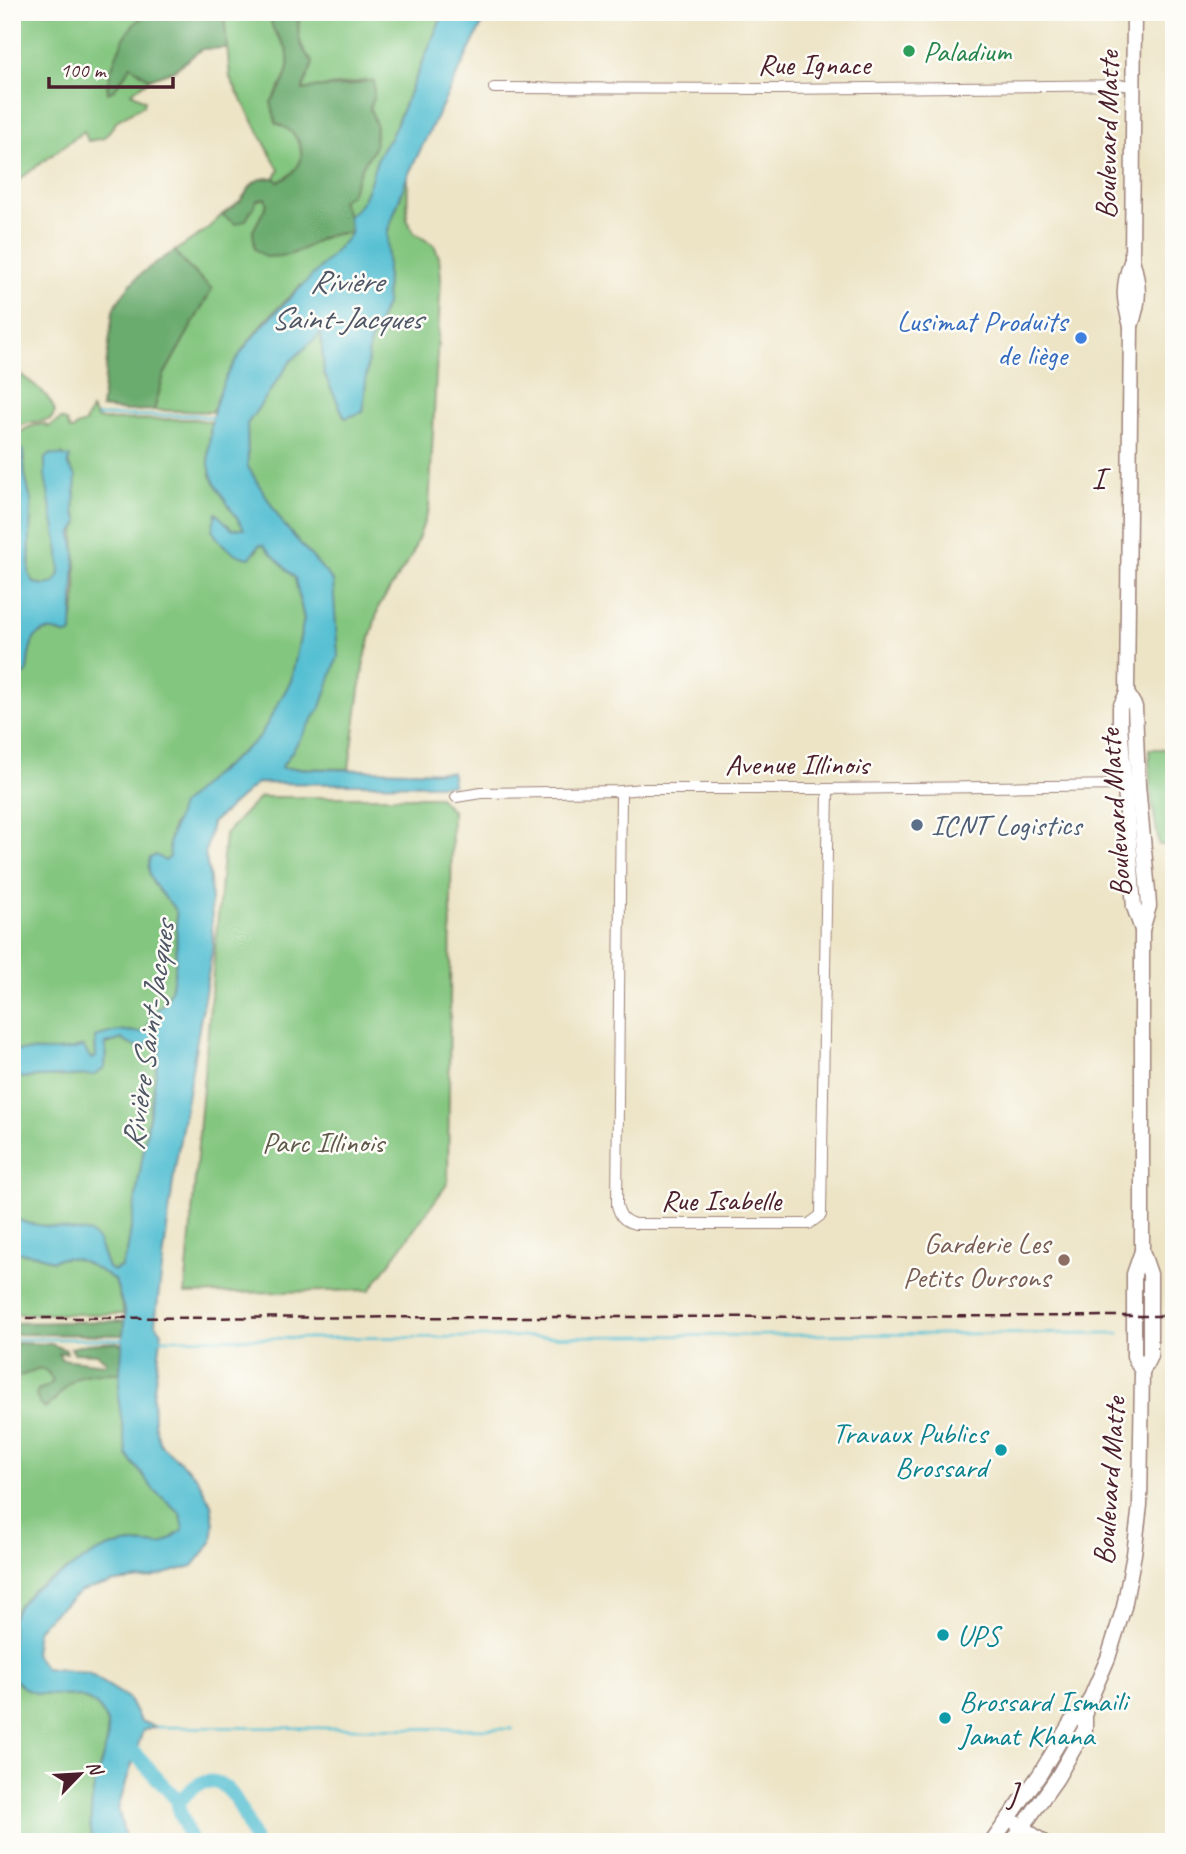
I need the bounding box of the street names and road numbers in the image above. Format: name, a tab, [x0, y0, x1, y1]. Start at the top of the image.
street label: Rue Ignace	[758, 45, 872, 83]
street label: Boulevard Matte	[1087, 48, 1128, 219]
street label: Boulevard Matte	[1090, 726, 1140, 898]
street label: Avenue Illinois	[725, 745, 872, 783]
street label: Rue Isabelle	[661, 1181, 783, 1219]
street label: Boulevard Matte	[1084, 1394, 1134, 1566]

